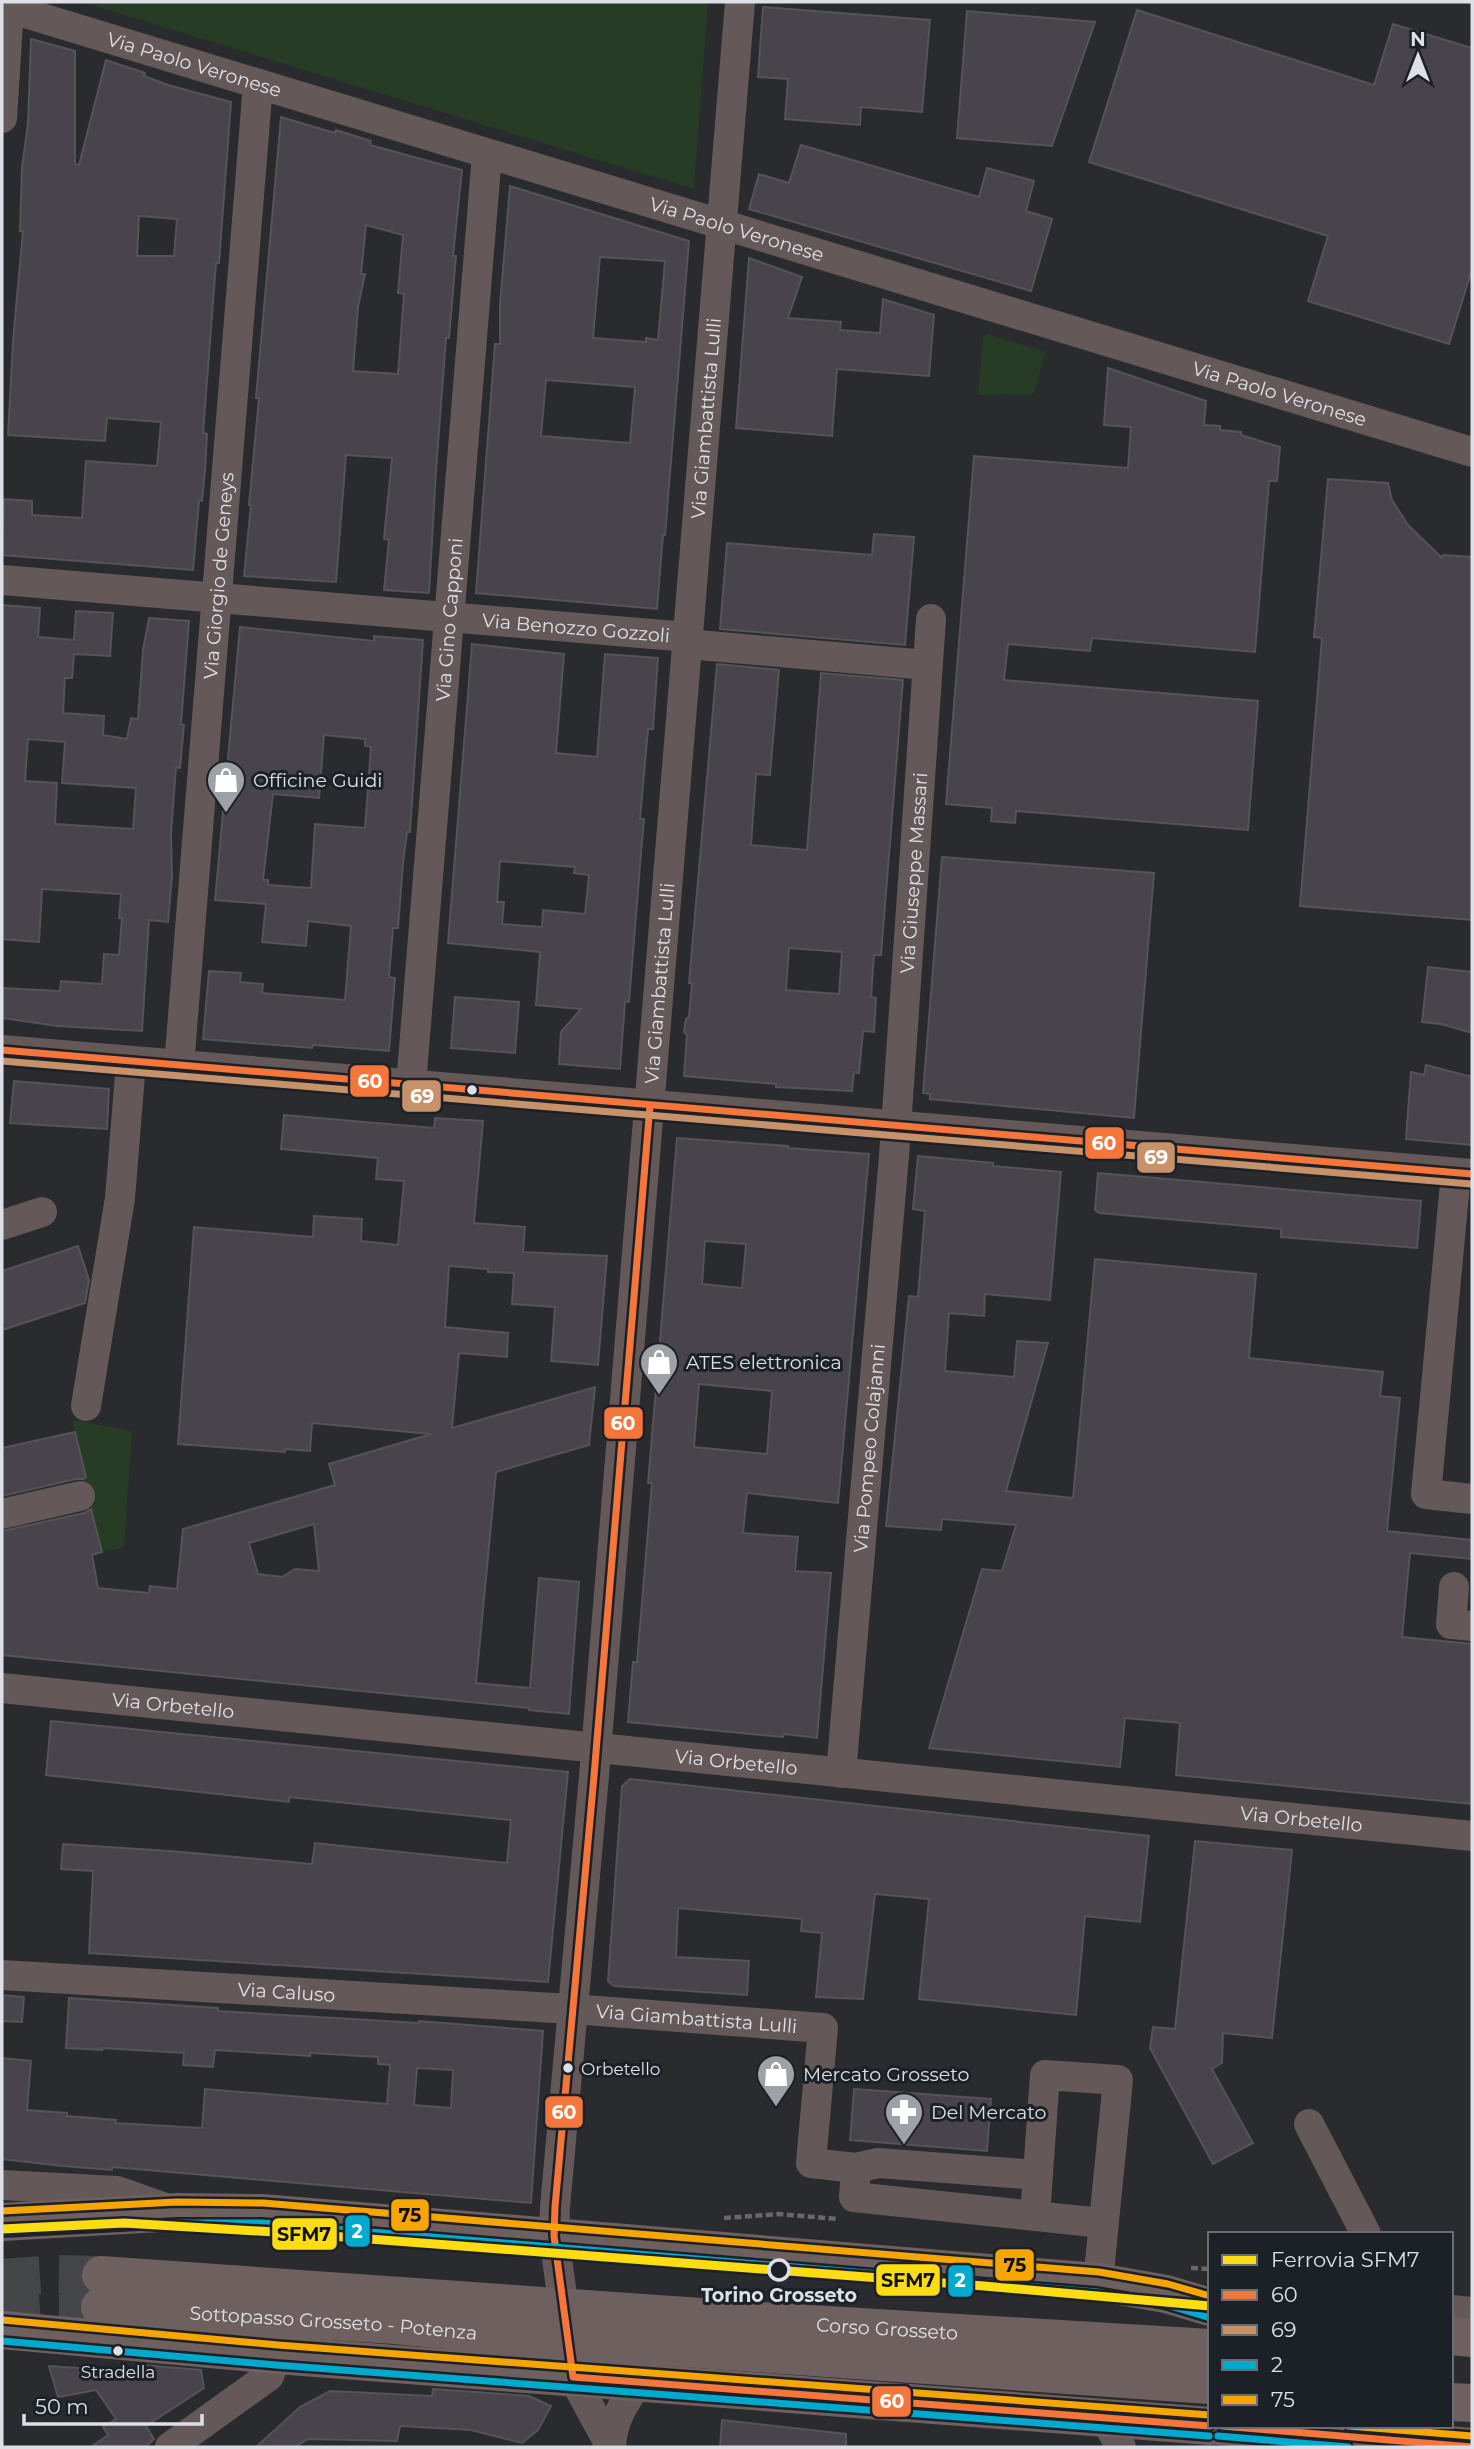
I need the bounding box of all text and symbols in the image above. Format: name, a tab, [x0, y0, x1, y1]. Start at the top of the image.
north arrow	[1383, 21, 1453, 91]
street label: Via Paolo Veronese	[104, 28, 284, 102]
text: N	[1410, 28, 1426, 51]
street label: Via Paolo Veronese	[647, 192, 827, 267]
street label: Via Giambattista Lulli	[686, 317, 726, 520]
street label: Via Paolo Veronese	[1189, 357, 1369, 431]
street label: Via Giorgio de Geneys	[199, 471, 239, 680]
street label: Via Gino Capponi	[431, 537, 468, 702]
street label: Via Benozzo Gozzoli	[481, 609, 671, 647]
shop icon: Officine Guidi	[205, 759, 247, 814]
place label: Officine Guidi	[253, 769, 382, 792]
street label: Via Giuseppe Massari	[896, 772, 932, 974]
street label: Via Giambattista Lulli	[640, 882, 679, 1085]
line badge: 60	[349, 1064, 390, 1098]
text: 60	[357, 1070, 383, 1093]
line badge: 69	[401, 1079, 442, 1113]
unlabelled marker	[465, 1083, 479, 1097]
text: 69	[410, 1085, 434, 1108]
line badge: 60	[1084, 1126, 1125, 1160]
text: 60	[1091, 1132, 1117, 1155]
line badge: 69	[1136, 1141, 1176, 1174]
text: 69	[1144, 1146, 1168, 1169]
shop icon: ATES elettronica	[638, 1341, 680, 1396]
street label: Via Pompeo Colajanni	[849, 1343, 890, 1554]
place label: ATES elettronica	[686, 1351, 842, 1374]
line badge: 60	[603, 1406, 644, 1440]
text: 60	[610, 1412, 636, 1435]
street label: Via Orbetello	[111, 1688, 236, 1723]
street label: Via Orbetello	[674, 1745, 799, 1780]
street label: Via Orbetello	[1239, 1802, 1364, 1837]
street label: Via Caluso	[237, 1978, 336, 2007]
street label: Via Giambattista Lulli	[595, 2000, 798, 2038]
shop icon: Mercato Grosseto	[755, 2053, 797, 2108]
place label: Orbetello	[581, 2059, 660, 2079]
marker: Orbetello	[561, 2061, 575, 2075]
place label: Mercato Grosseto	[803, 2063, 970, 2086]
pharmacy icon: Del Mercato	[883, 2091, 925, 2146]
line badge: 60	[544, 2095, 584, 2129]
text: 60	[551, 2101, 577, 2124]
place label: Del Mercato	[931, 2101, 1047, 2124]
line badge: 75	[390, 2198, 430, 2232]
text: 75	[399, 2204, 421, 2227]
line badge: 2	[344, 2214, 371, 2248]
line badge: SFM7	[271, 2217, 338, 2251]
text: 2	[351, 2220, 363, 2243]
text: SFM7	[277, 2223, 331, 2246]
legend	[1208, 2232, 1453, 2428]
text: Ferrovia SFM7	[1271, 2247, 1419, 2272]
line badge: 75	[994, 2248, 1035, 2282]
text: 75	[1004, 2254, 1026, 2277]
marker: Torino Grosseto	[768, 2259, 790, 2281]
line badge: SFM7	[875, 2263, 941, 2297]
line badge: 2	[947, 2264, 974, 2298]
text: SFM7	[881, 2269, 935, 2292]
text: 2	[954, 2269, 966, 2292]
text: 60	[1271, 2282, 1298, 2307]
place label: Torino Grosseto	[701, 2284, 857, 2307]
street label: Sottopasso Grosseto - Potenza	[189, 2301, 478, 2345]
street label: Corso Grosseto	[816, 2313, 959, 2345]
text: 69	[1271, 2317, 1297, 2342]
marker: Stradella	[111, 2344, 125, 2358]
text: 2	[1271, 2352, 1283, 2377]
place label: Stradella	[81, 2362, 155, 2382]
scale bar	[24, 2382, 203, 2426]
line badge: 60	[871, 2385, 912, 2418]
text: 75	[1271, 2387, 1295, 2412]
text: 60	[879, 2390, 905, 2413]
text: 50 m	[35, 2394, 89, 2419]

